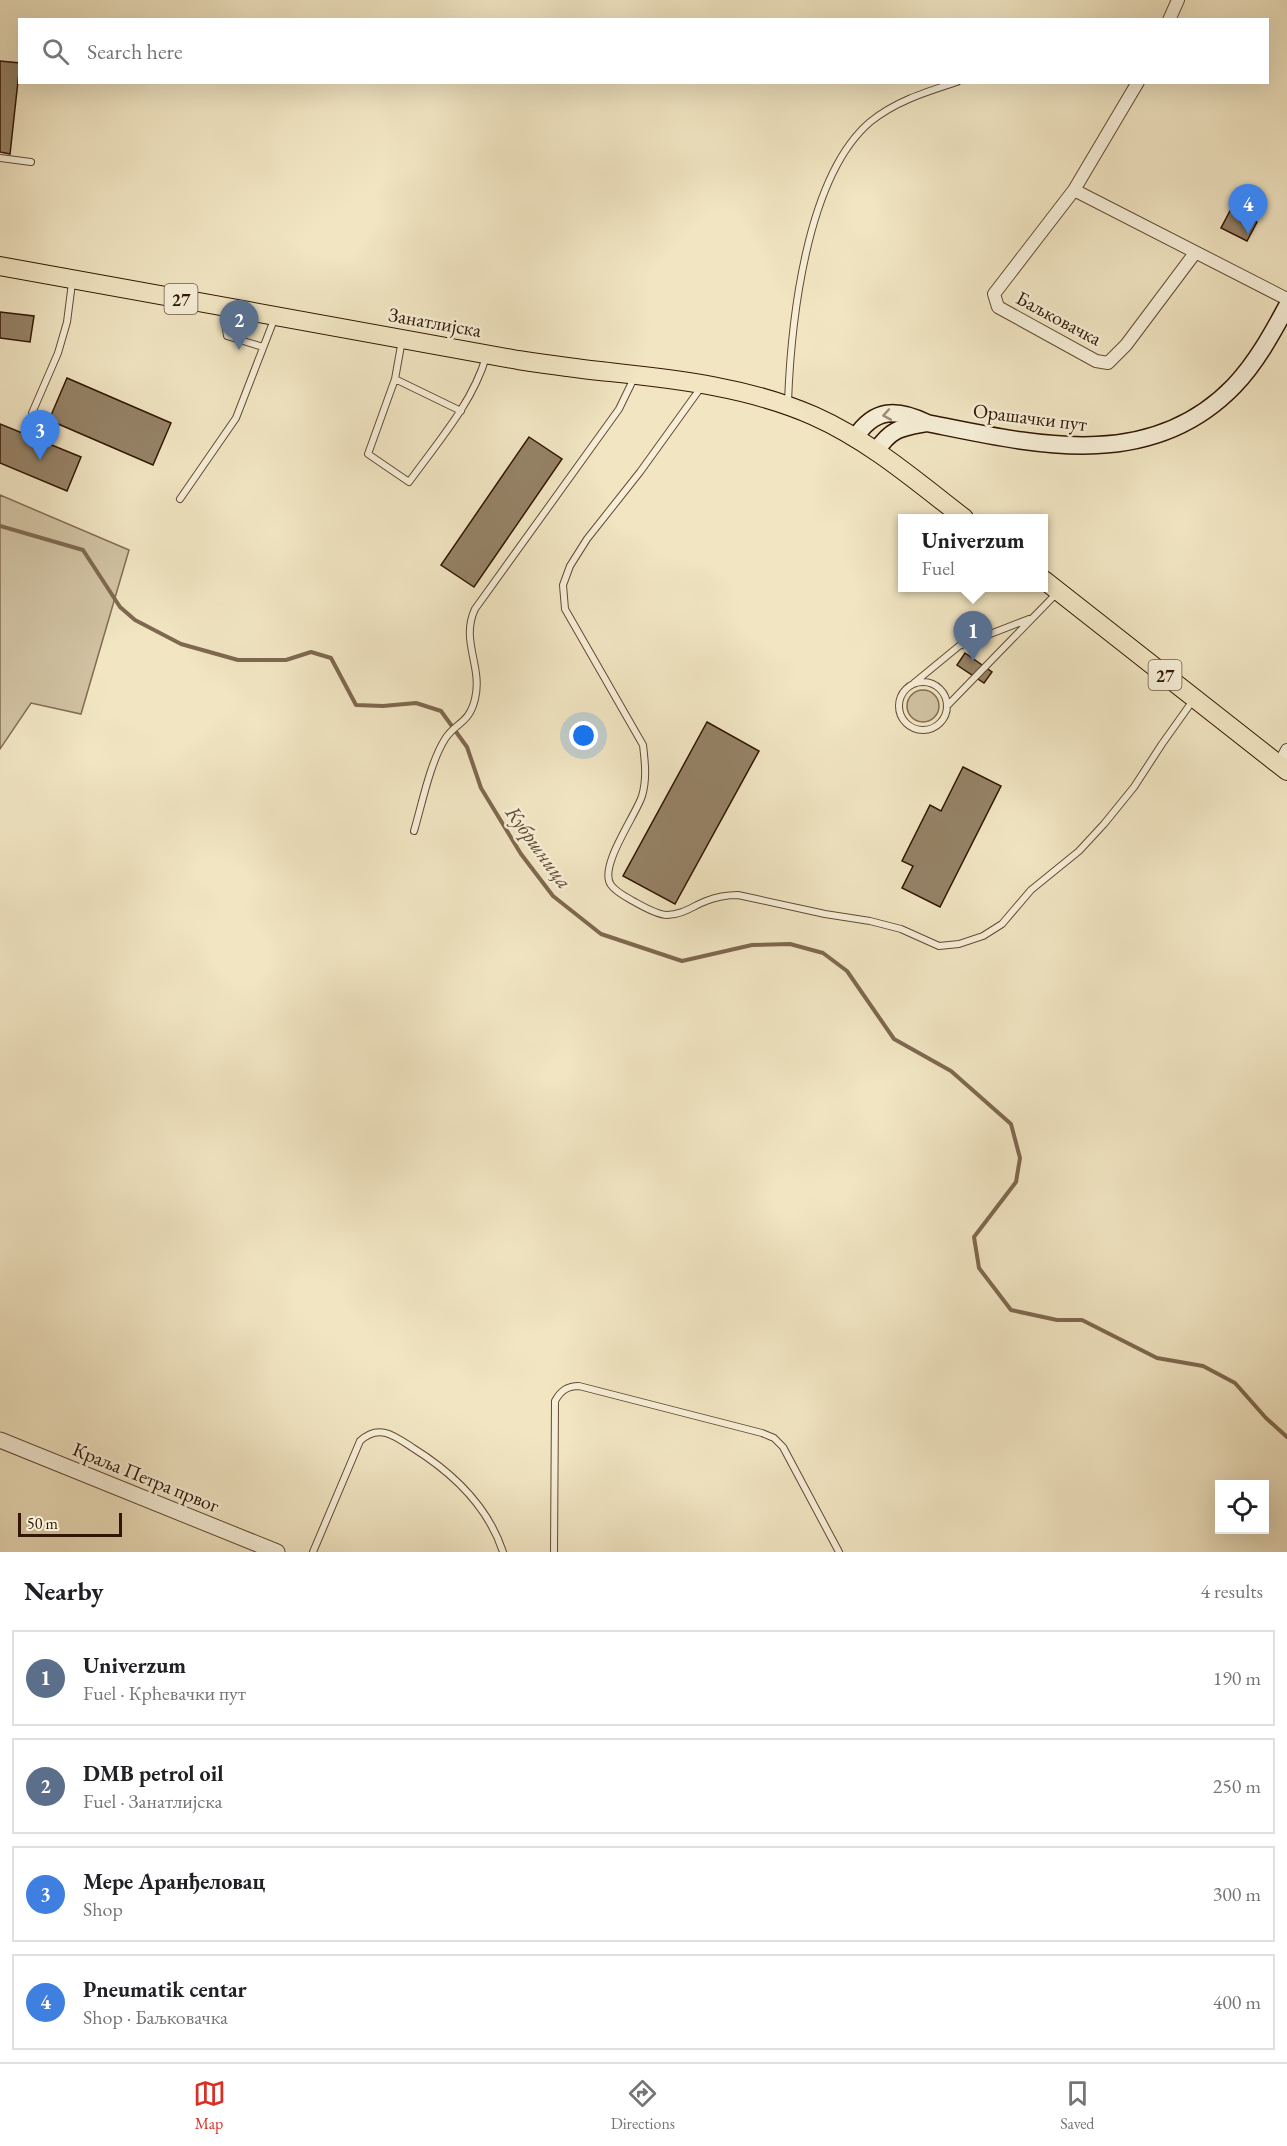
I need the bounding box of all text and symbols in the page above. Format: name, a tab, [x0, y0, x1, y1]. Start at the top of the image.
search box	[18, 18, 1269, 84]
icon: search	[39, 35, 72, 68]
text: Search here	[87, 37, 182, 66]
pin: 4	[1228, 184, 1268, 234]
road number: 27	[164, 284, 198, 314]
street label: Баљковачка	[1012, 285, 1106, 351]
pin: 2	[220, 300, 258, 350]
street label: Занатлијска	[386, 301, 484, 343]
street label: Орашачки пут	[971, 397, 1089, 437]
one-way arrow	[882, 408, 892, 421]
pin: 3	[20, 410, 60, 460]
popup	[898, 514, 1048, 592]
text: Univerzum	[921, 526, 1025, 555]
text: Fuel	[921, 555, 955, 581]
pin: 1	[954, 612, 992, 661]
road number: 27	[1148, 660, 1182, 690]
your location	[569, 721, 598, 750]
water label: Кубршница	[499, 799, 578, 894]
street label: Краља Петра првог	[69, 1436, 223, 1518]
map controls	[1215, 1480, 1269, 1534]
button: locate	[1215, 1480, 1269, 1534]
scale bar	[18, 1510, 122, 1538]
text: 50 m	[27, 1513, 58, 1534]
text: Nearby	[24, 1574, 104, 1608]
text: 4 results	[1200, 1578, 1263, 1604]
text: Univerzum	[83, 1651, 186, 1680]
text: 1	[40, 1665, 51, 1691]
text: 190 m	[1213, 1665, 1261, 1691]
text: Fuel · Крћевачки пут	[83, 1680, 246, 1706]
text: DMB petrol oil	[83, 1759, 223, 1788]
text: 2	[40, 1773, 51, 1799]
text: 250 m	[1213, 1773, 1261, 1799]
text: Fuel · Занатлијска	[83, 1788, 222, 1814]
text: Мере Аранђеловац	[83, 1867, 265, 1896]
text: 3	[40, 1881, 51, 1907]
text: 300 m	[1213, 1881, 1261, 1907]
text: Shop	[83, 1896, 123, 1922]
text: Pneumatik centar	[83, 1975, 247, 2004]
text: 4	[40, 1989, 51, 2015]
text: 400 m	[1213, 1989, 1261, 2015]
text: Shop · Баљковачка	[83, 2004, 228, 2030]
tab: Map	[193, 2077, 226, 2134]
tab: Directions	[611, 2077, 675, 2134]
tab: Saved	[1060, 2077, 1094, 2134]

